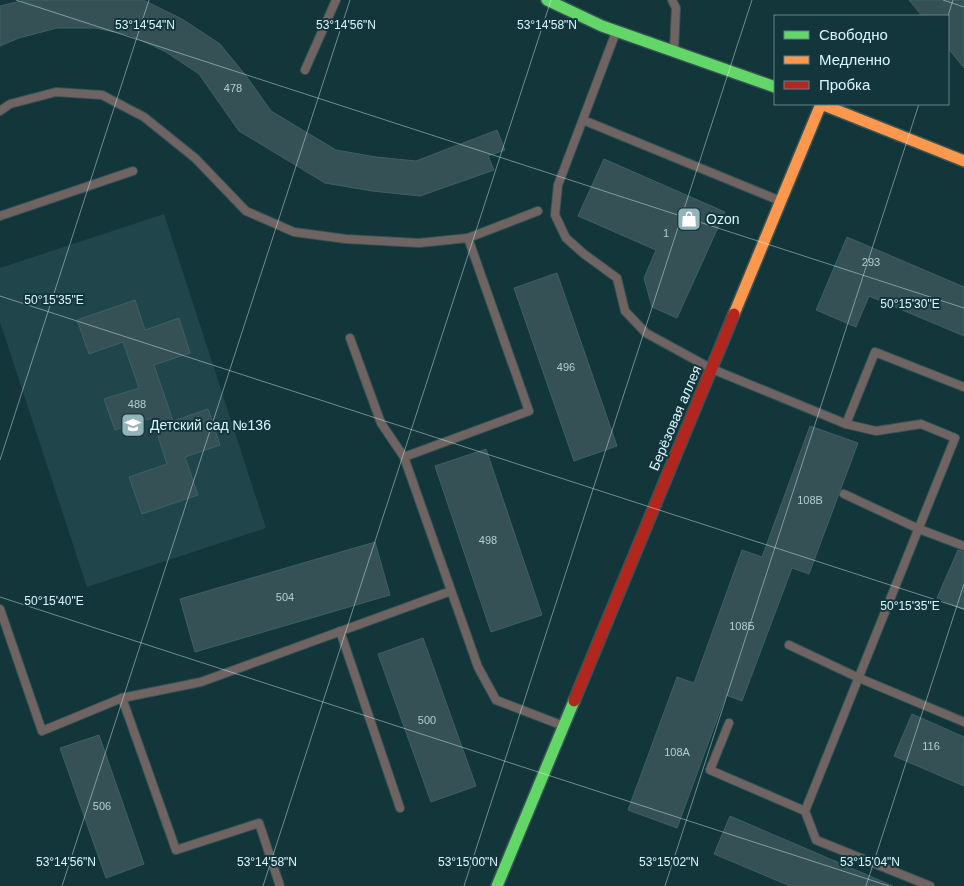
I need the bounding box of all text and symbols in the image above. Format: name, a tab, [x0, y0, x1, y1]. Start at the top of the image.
legend	[774, 15, 949, 105]
text: 53°14'54"N	[115, 18, 175, 32]
text: 53°14'56"N	[316, 18, 376, 32]
text: 53°14'58"N	[517, 18, 577, 32]
text: Свободно	[819, 26, 888, 43]
text: Медленно	[819, 51, 890, 68]
text: Пробка	[819, 76, 871, 93]
house number: 478	[224, 82, 242, 94]
shop icon: Ozon	[676, 206, 702, 232]
place label: Ozon	[706, 211, 739, 227]
house number: 1	[663, 227, 669, 239]
house number: 293	[862, 256, 880, 268]
text: 50°15'35"E	[24, 293, 84, 307]
text: 50°15'30"E	[880, 297, 940, 311]
house number: 496	[557, 361, 575, 373]
street label: Берёзовая аллея	[646, 363, 704, 473]
house number: 488	[128, 398, 146, 410]
school or university icon: Детский сад №136	[120, 412, 146, 438]
place label: Детский сад №136	[150, 417, 271, 433]
house number: 108В	[797, 494, 823, 506]
house number: 498	[479, 534, 497, 546]
house number: 504	[276, 591, 294, 603]
text: 50°15'40"E	[24, 594, 84, 608]
text: 50°15'35"E	[880, 599, 940, 613]
house number: 108Б	[729, 620, 755, 632]
house number: 500	[418, 714, 436, 726]
house number: 116	[922, 740, 940, 752]
house number: 108А	[664, 746, 691, 758]
house number: 506	[93, 800, 111, 812]
text: 53°14'56"N	[36, 855, 96, 869]
text: 53°14'58"N	[237, 855, 297, 869]
text: 53°15'00"N	[438, 855, 498, 869]
text: 53°15'02"N	[639, 855, 699, 869]
text: 53°15'04"N	[840, 855, 900, 869]

